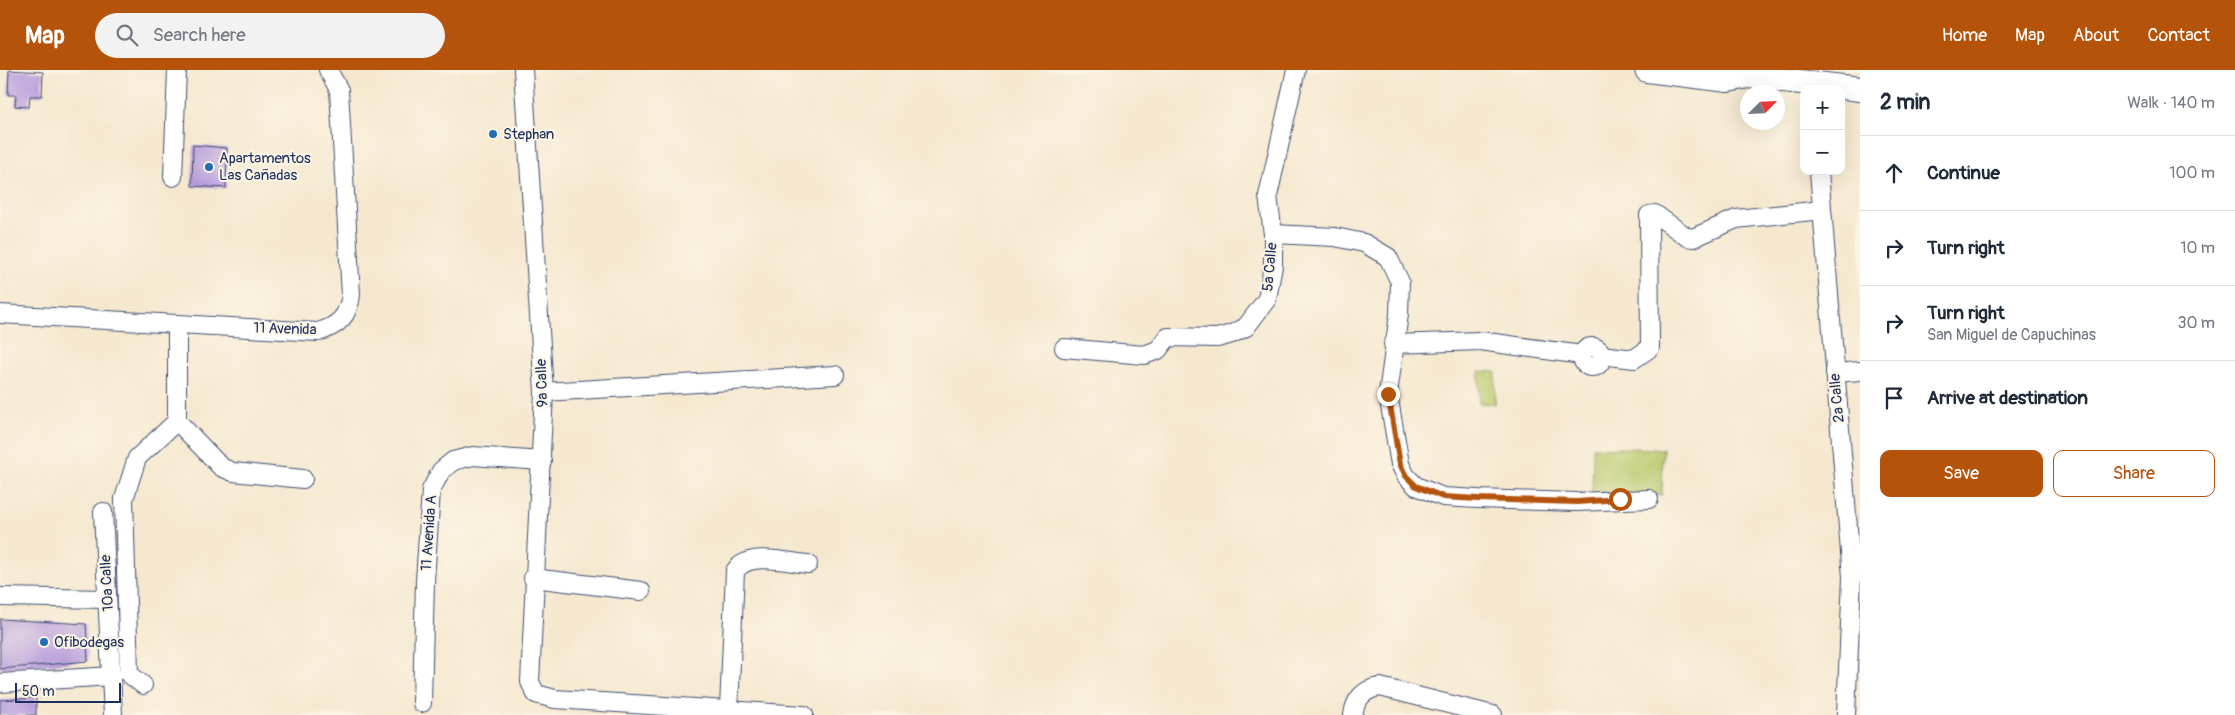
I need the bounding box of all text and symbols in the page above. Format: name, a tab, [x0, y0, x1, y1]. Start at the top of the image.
search box	[95, 13, 445, 58]
text: Map	[25, 21, 65, 50]
icon: search	[113, 21, 141, 49]
text: Search here	[153, 23, 246, 47]
text: Home	[1942, 24, 1987, 47]
text: Map	[2015, 24, 2045, 47]
text: About	[2073, 24, 2119, 47]
text: Contact	[2147, 24, 2210, 47]
north arrow	[1740, 85, 1785, 130]
map controls	[1800, 85, 1845, 175]
button: +	[1800, 85, 1845, 130]
text: 2 min	[1880, 89, 1930, 116]
text: Walk · 140 m	[2127, 93, 2215, 113]
place label: Stephan	[503, 125, 554, 144]
marker: Stephan	[487, 128, 499, 140]
button: −	[1800, 130, 1845, 175]
place label: Apartamentos Las Cañadas	[219, 149, 311, 185]
icon: ahead	[1880, 159, 1908, 187]
marker: Apartamentos Las Cañadas	[203, 161, 215, 173]
text: Continue	[1927, 161, 2000, 185]
text: 100 m	[2169, 163, 2215, 183]
icon: right	[1880, 234, 1908, 262]
text: Turn right	[1927, 236, 2005, 260]
text: 10 m	[2180, 238, 2215, 258]
street label: 5a Calle	[1258, 241, 1282, 292]
text: Turn right	[1927, 301, 2005, 325]
icon: right	[1880, 309, 1908, 337]
text: 30 m	[2177, 313, 2215, 333]
street label: 11 Avenida	[253, 318, 317, 340]
text: San Miguel de Capuchinas	[1927, 325, 2096, 345]
street label: 9a Calle	[532, 358, 552, 408]
street label: 2a Calle	[1825, 372, 1849, 423]
route end	[1377, 383, 1400, 406]
icon: arrive	[1880, 384, 1908, 412]
text: Arrive at destination	[1927, 386, 2088, 410]
button: Save	[1880, 450, 2043, 497]
button: Share	[2053, 450, 2215, 497]
route start	[1609, 488, 1632, 511]
street label: 11 Avenida A	[417, 494, 441, 572]
street label: 10a Calle	[96, 553, 118, 612]
place label: Ofibodegas	[54, 633, 124, 652]
marker: Ofibodegas	[38, 636, 50, 648]
scale bar	[15, 680, 121, 703]
text: 50 m	[22, 683, 55, 700]

